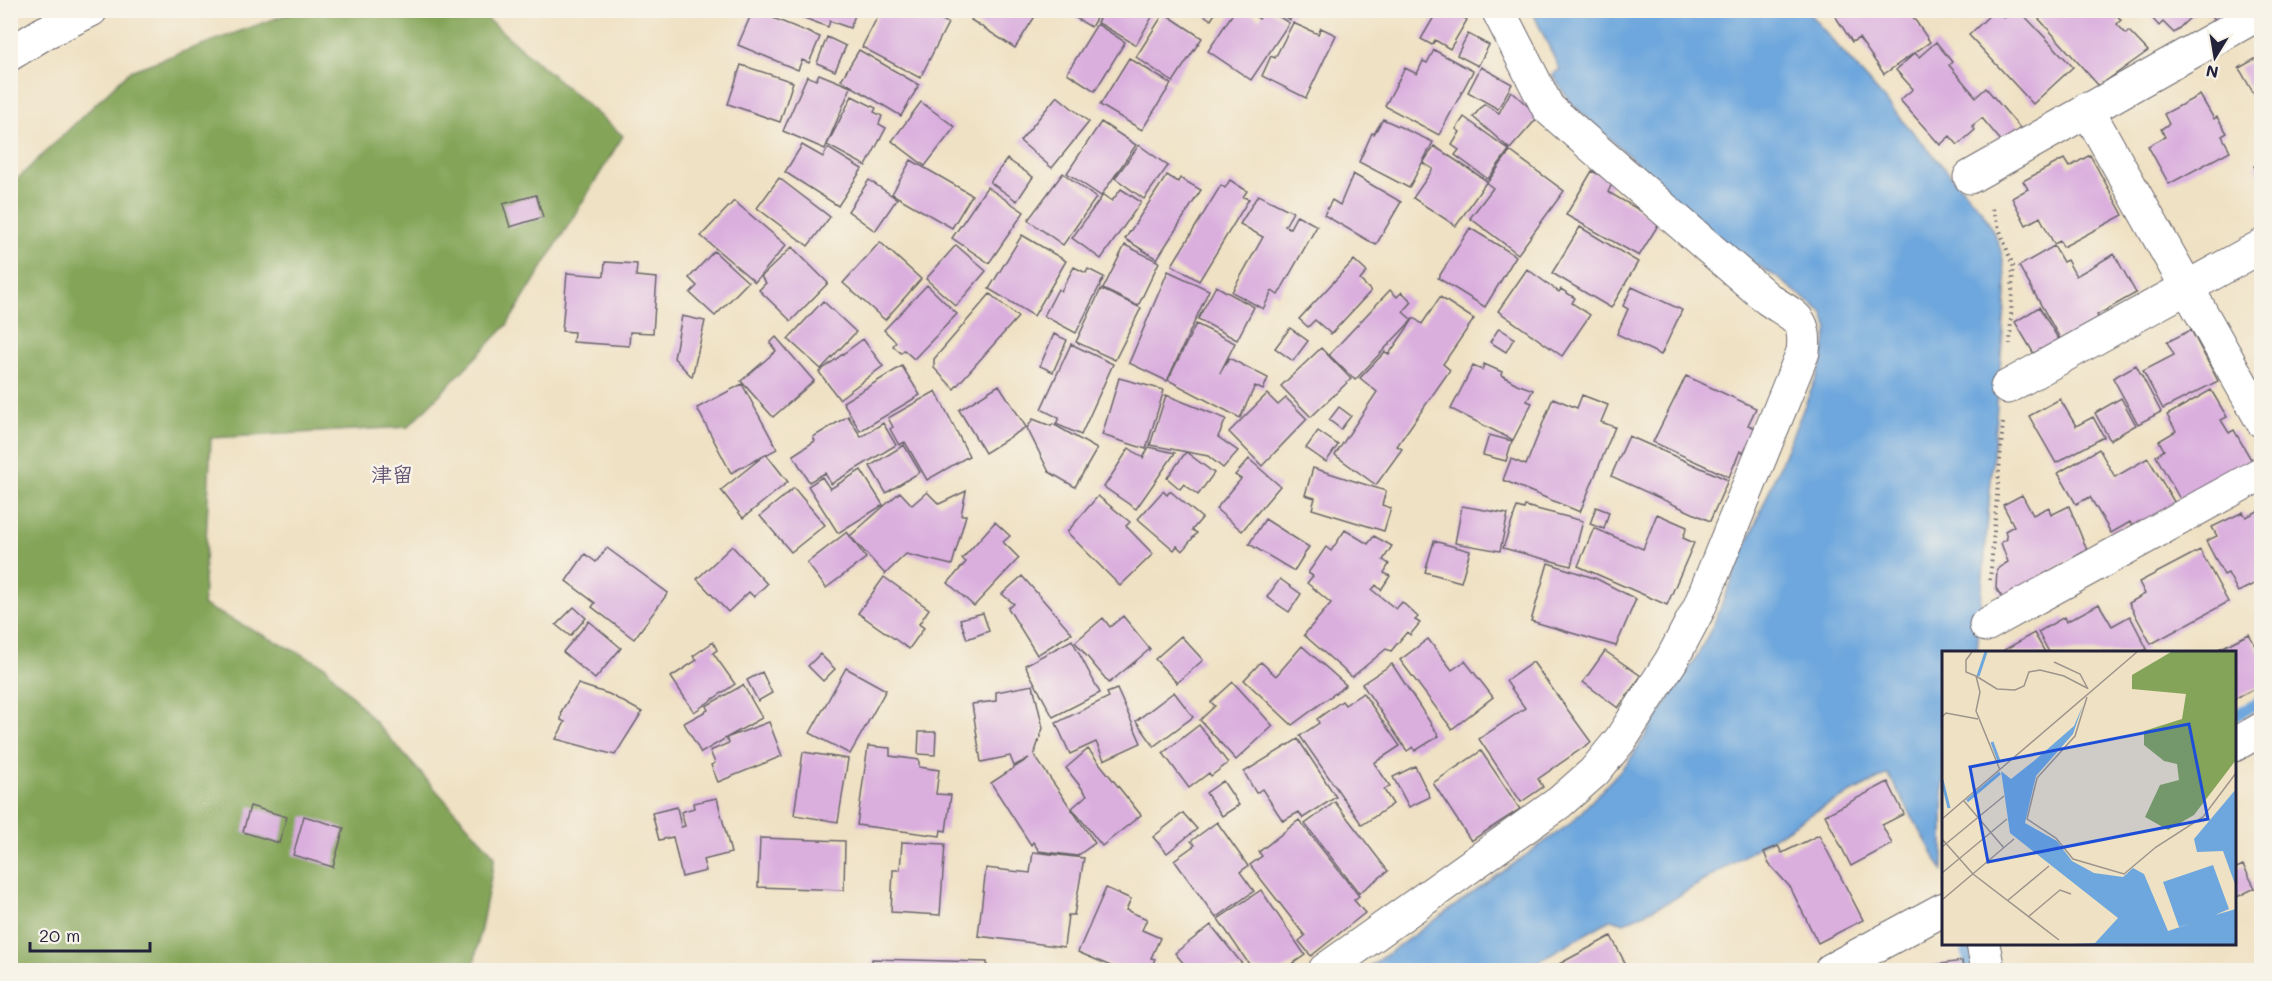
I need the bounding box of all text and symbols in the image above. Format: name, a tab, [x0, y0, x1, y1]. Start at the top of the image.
north arrow	[2185, 27, 2245, 87]
text: N	[2204, 61, 2220, 84]
district label: 津留	[371, 460, 413, 487]
inset map	[1942, 651, 2236, 945]
scale bar	[30, 915, 150, 953]
text: 20 m	[39, 923, 80, 947]

